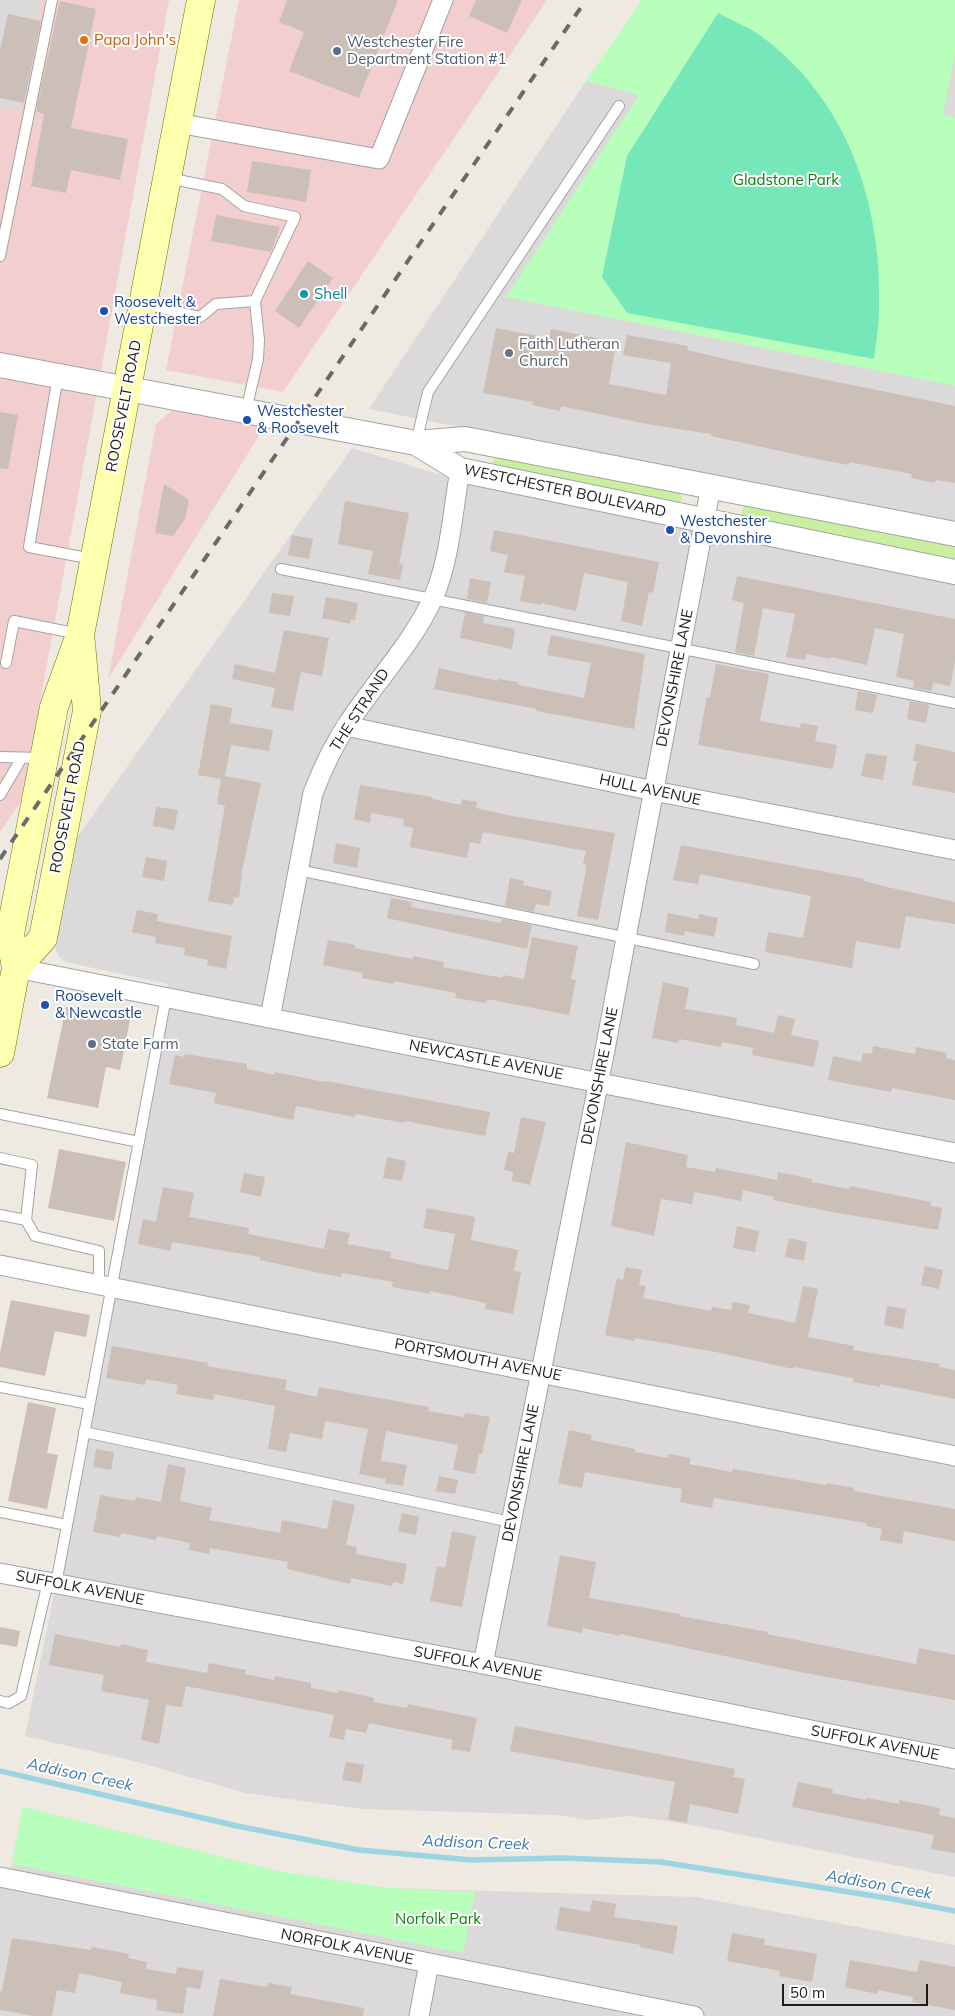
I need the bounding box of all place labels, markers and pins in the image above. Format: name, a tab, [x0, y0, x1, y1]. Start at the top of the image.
place label: Papa John's	[94, 31, 176, 49]
place label: Westchester Fire Department Station #1	[347, 33, 506, 68]
marker: Papa John's	[78, 34, 90, 46]
marker: Westchester Fire Department Station #1	[331, 45, 343, 57]
place label: Shell	[314, 285, 347, 303]
marker: Shell	[298, 288, 310, 300]
place label: Roosevelt & Westchester	[114, 293, 201, 328]
marker: Roosevelt & Westchester	[98, 305, 110, 317]
place label: Faith Lutheran Church	[519, 335, 620, 370]
marker: Faith Lutheran Church	[503, 347, 515, 359]
place label: Westchester & Roosevelt	[257, 402, 344, 437]
marker: Westchester & Roosevelt	[241, 414, 253, 426]
place label: Westchester & Devonshire	[680, 512, 772, 547]
marker: Westchester & Devonshire	[664, 524, 676, 536]
place label: Roosevelt & Newcastle	[55, 987, 142, 1022]
marker: Roosevelt & Newcastle	[39, 999, 51, 1011]
place label: State Farm	[102, 1035, 179, 1053]
marker: State Farm	[86, 1038, 98, 1050]

